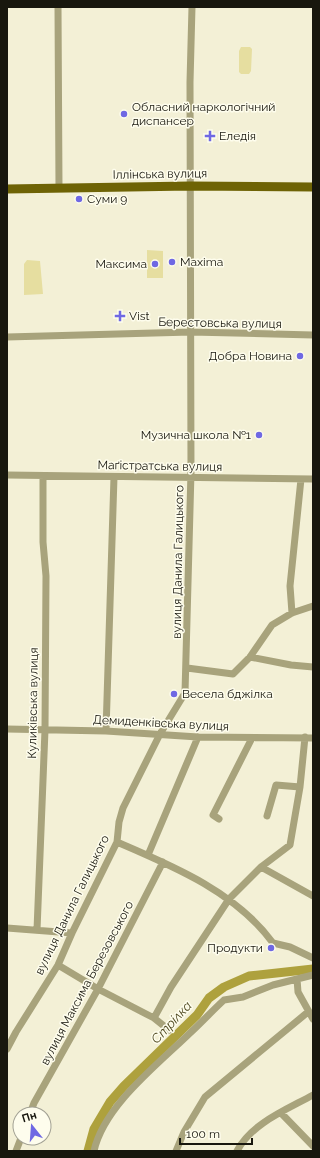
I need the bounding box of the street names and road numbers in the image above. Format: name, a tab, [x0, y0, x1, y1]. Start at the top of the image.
street label: Іллінська вулиця	[113, 166, 207, 182]
street label: Берестовська вулиця	[158, 315, 282, 331]
street label: Маґістратська вулиця	[98, 458, 222, 474]
street label: вулиця Данила Галицького	[170, 485, 186, 639]
street label: Куликівська вулиця	[25, 647, 41, 759]
street label: Демиденківська вулиця	[93, 712, 229, 734]
street label: вулиця Данила Галицького	[32, 833, 112, 977]
street label: вулиця Максима Березовського	[38, 899, 136, 1067]

